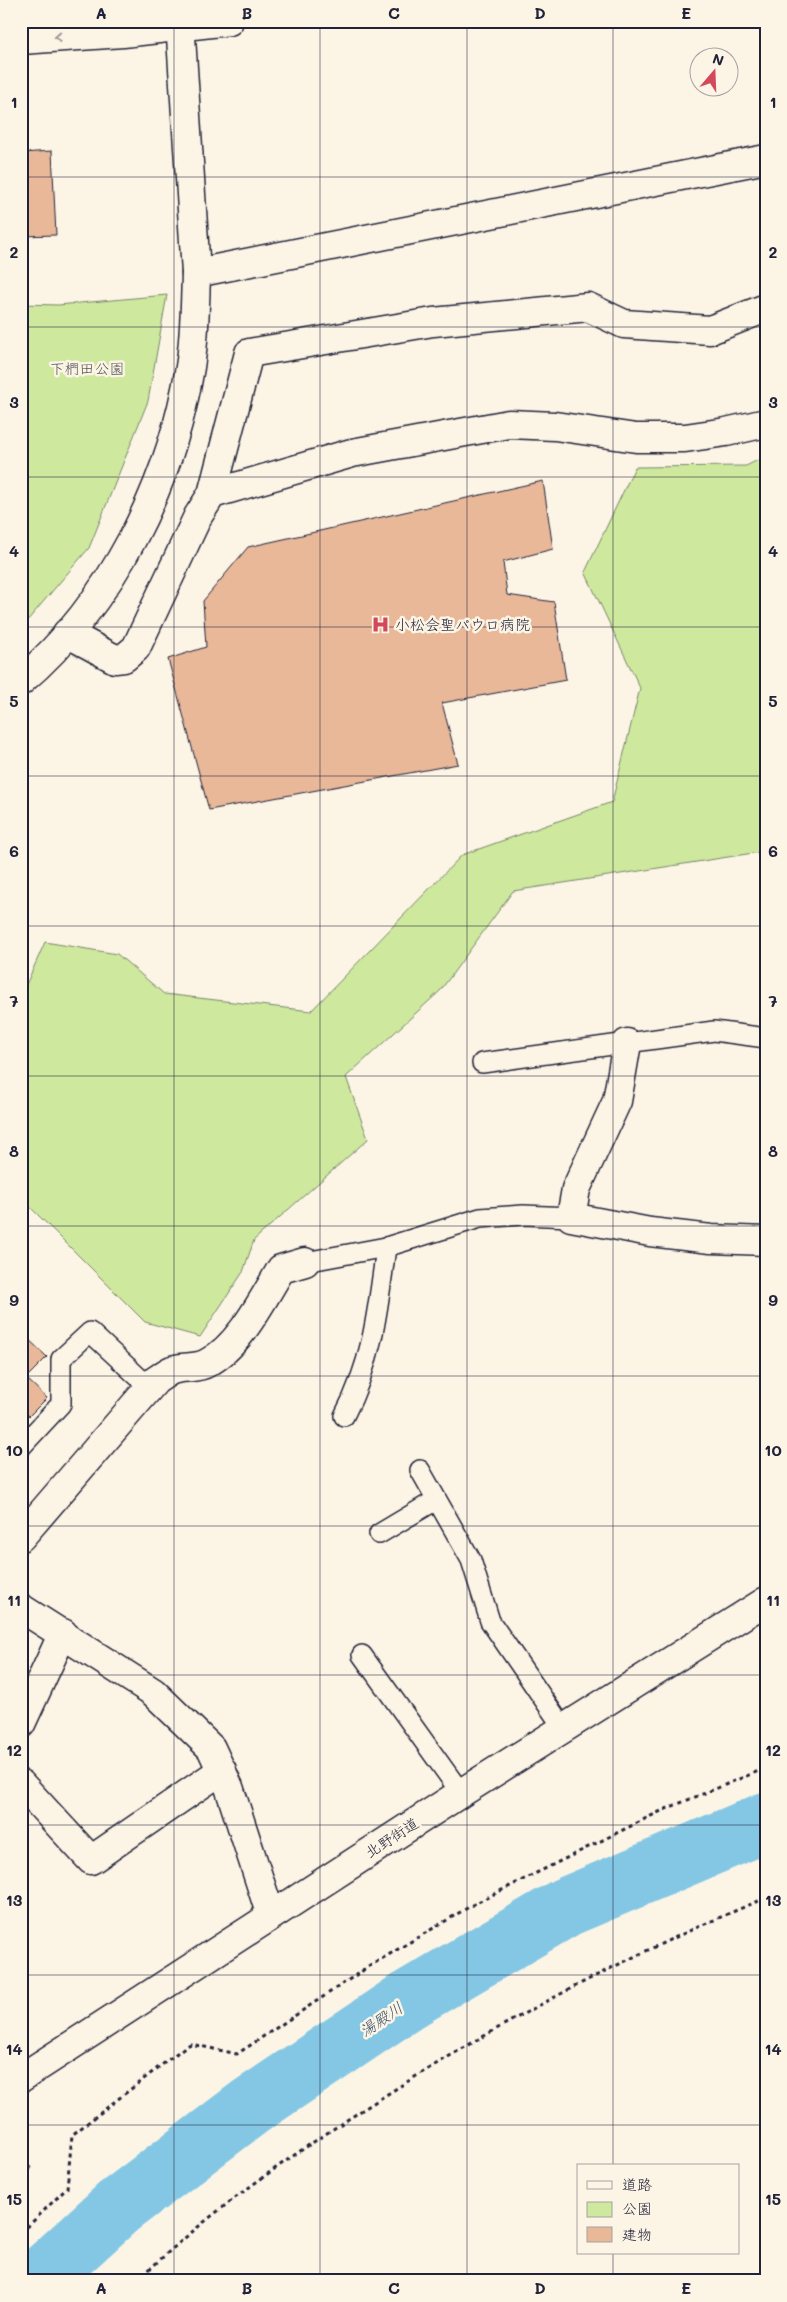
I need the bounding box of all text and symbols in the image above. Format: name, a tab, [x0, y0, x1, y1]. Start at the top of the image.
text: A	[95, 2, 107, 23]
text: B	[242, 2, 252, 23]
text: C	[388, 2, 400, 23]
text: D	[534, 2, 546, 23]
text: E	[681, 2, 691, 23]
one-way arrow	[54, 32, 62, 43]
north arrow	[690, 48, 740, 98]
text: N	[710, 49, 727, 70]
text: 1	[10, 91, 18, 112]
text: 1	[769, 91, 777, 112]
text: 2	[10, 241, 19, 262]
text: 2	[769, 241, 778, 262]
park label: 下椚田公園	[49, 358, 125, 378]
text: 3	[9, 391, 19, 412]
text: 3	[768, 391, 778, 412]
text: 4	[9, 540, 19, 561]
text: 4	[768, 540, 778, 561]
place label: 小松会聖パウロ病院	[395, 614, 530, 634]
hospital icon: 小松会聖パウロ病院	[371, 615, 391, 635]
text: 5	[9, 690, 19, 711]
text: 5	[768, 690, 778, 711]
text: 6	[9, 840, 19, 861]
text: 6	[768, 840, 778, 861]
text: 7	[10, 990, 19, 1011]
text: 7	[769, 990, 778, 1011]
text: 8	[9, 1140, 19, 1161]
text: 8	[768, 1140, 778, 1161]
text: 9	[9, 1289, 19, 1310]
text: 9	[768, 1289, 778, 1310]
text: 10	[5, 1439, 23, 1460]
text: 10	[764, 1439, 782, 1460]
text: 11	[7, 1589, 21, 1610]
text: 11	[766, 1589, 780, 1610]
text: 12	[6, 1739, 22, 1760]
text: 12	[765, 1739, 781, 1760]
street label: 北野街道	[361, 1812, 422, 1862]
text: 13	[6, 1889, 23, 1910]
text: 13	[765, 1889, 782, 1910]
water label: 湯殿川	[355, 1996, 406, 2041]
text: 14	[5, 2038, 23, 2059]
text: 14	[764, 2038, 782, 2059]
legend	[577, 2164, 740, 2254]
text: 道路	[622, 2174, 652, 2194]
text: 15	[6, 2188, 22, 2209]
text: 15	[765, 2188, 781, 2209]
text: 公園	[622, 2198, 652, 2218]
text: 建物	[622, 2224, 652, 2244]
text: A	[95, 2277, 107, 2298]
text: B	[242, 2277, 252, 2298]
text: C	[388, 2277, 400, 2298]
text: D	[534, 2277, 546, 2298]
text: E	[681, 2277, 691, 2298]

